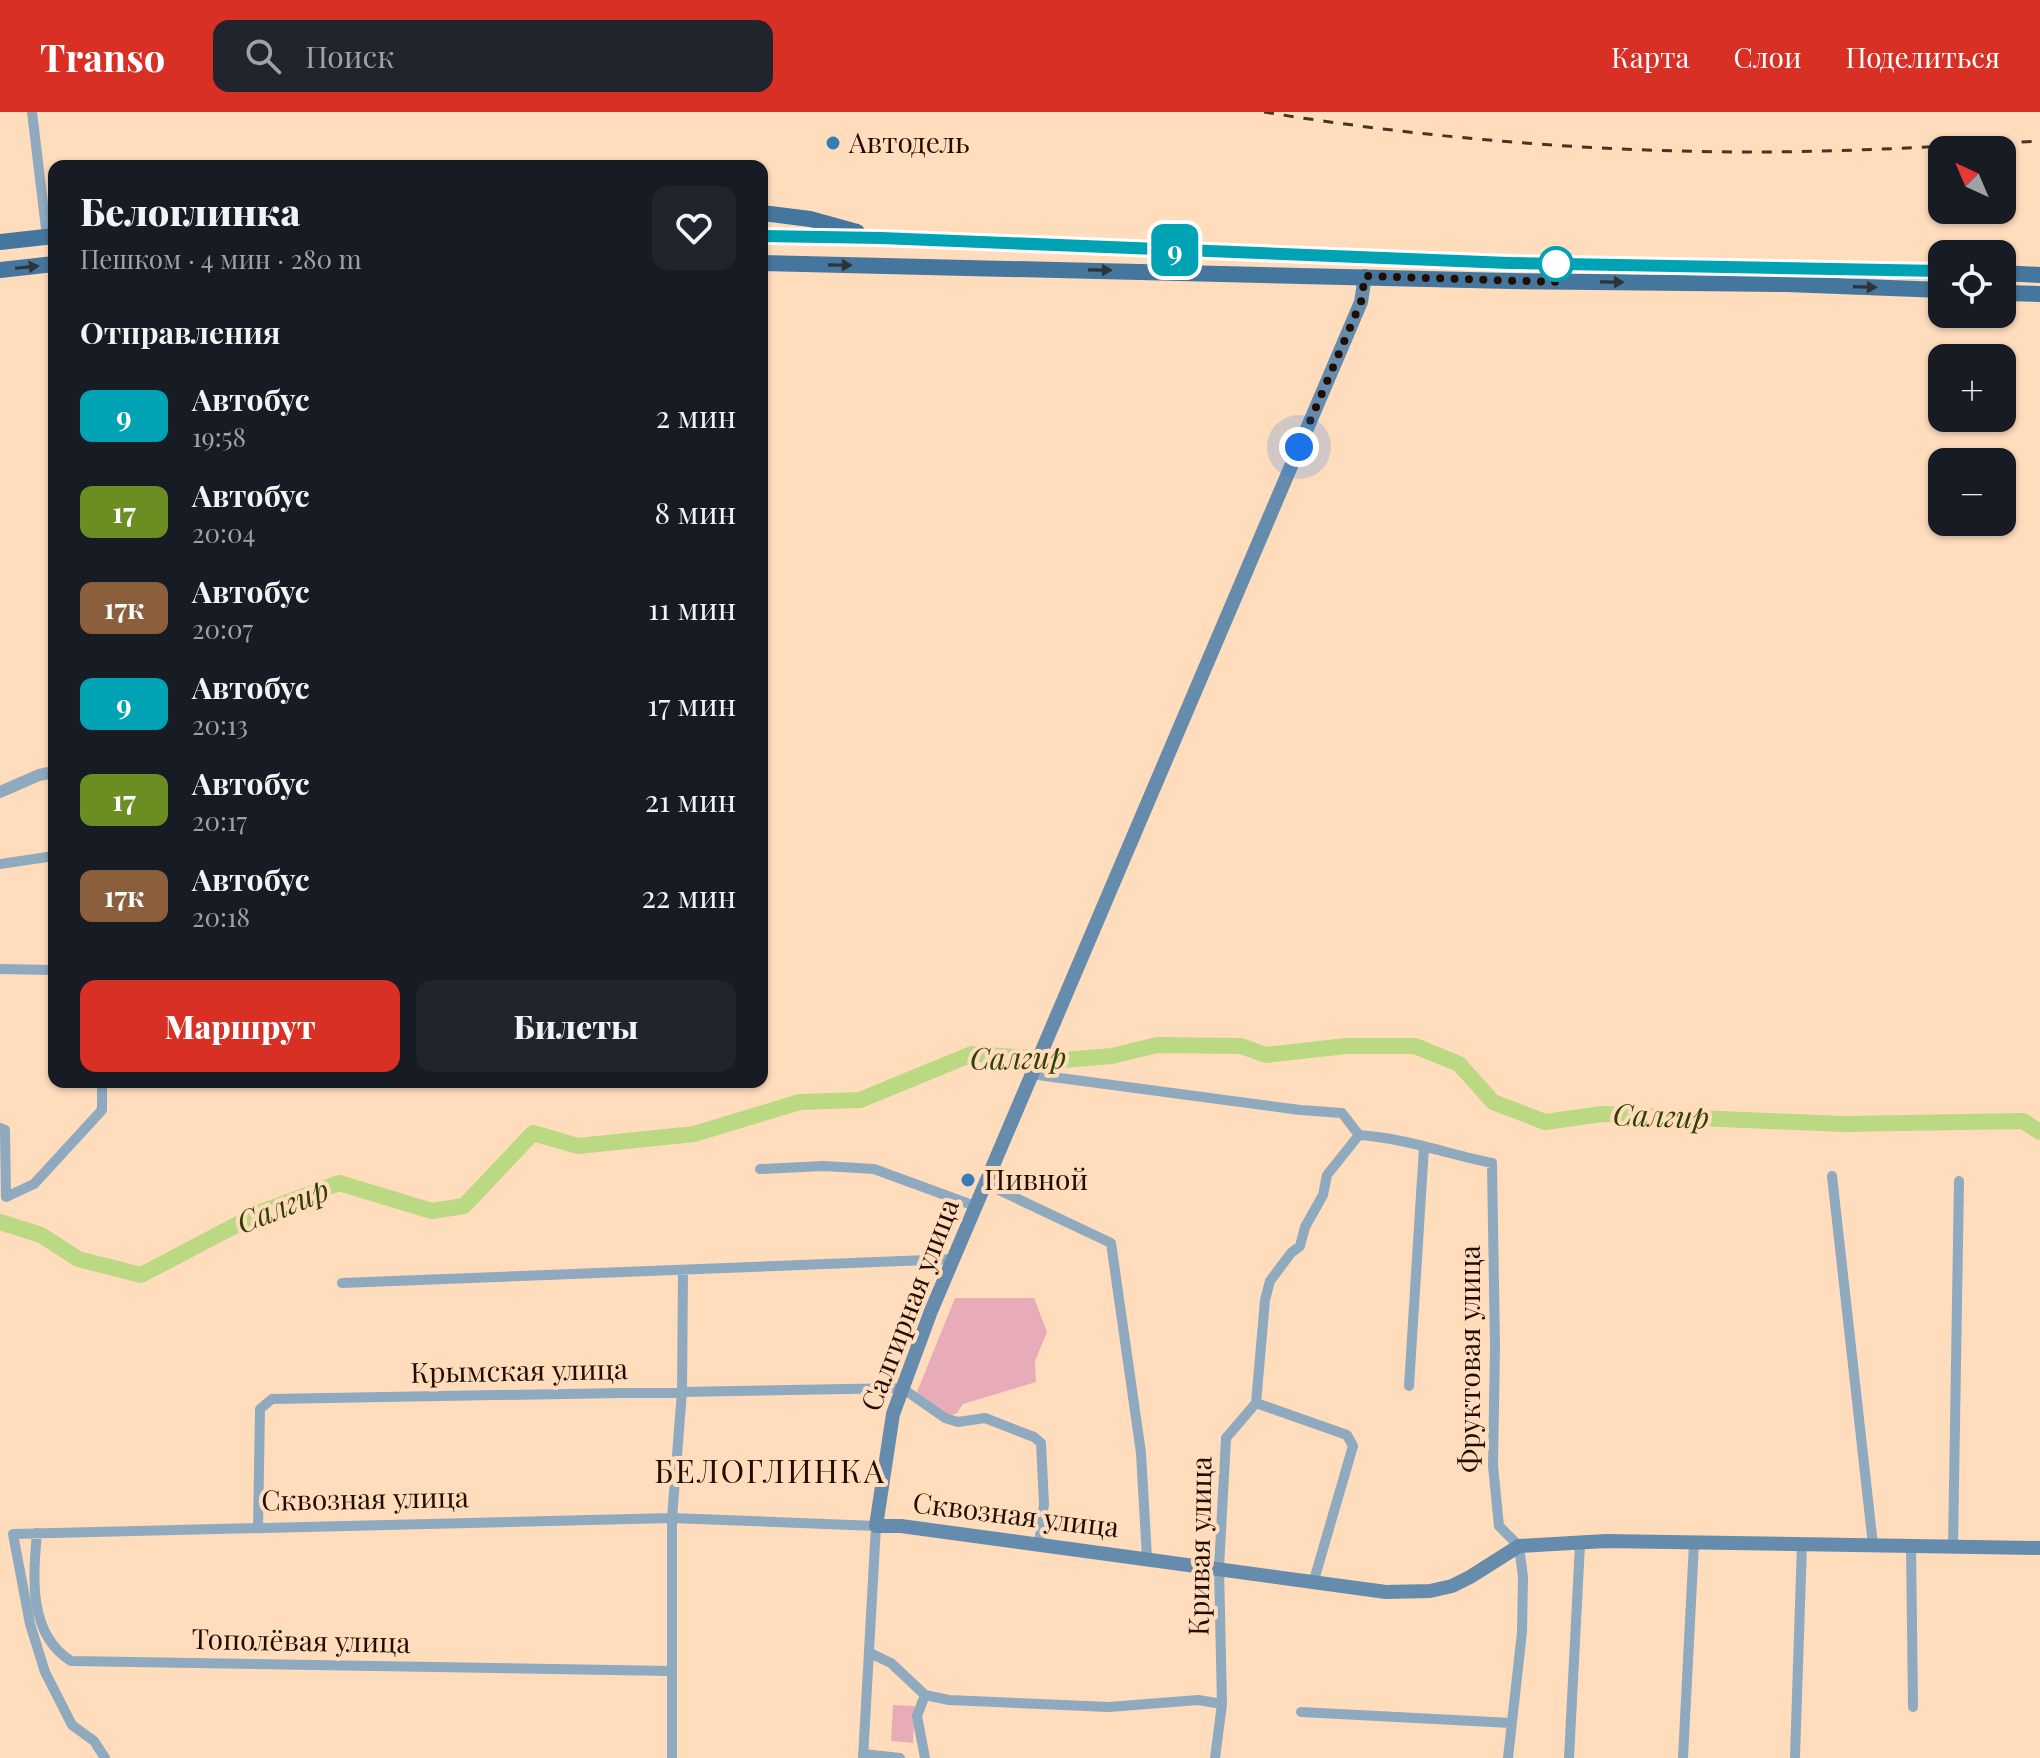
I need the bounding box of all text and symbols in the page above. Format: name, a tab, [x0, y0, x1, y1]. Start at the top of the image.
search box	[213, 20, 773, 92]
text: Transo	[40, 31, 165, 82]
icon: search	[241, 34, 285, 78]
text: Поиск	[305, 36, 394, 76]
text: Карта	[1611, 38, 1690, 75]
text: Слои	[1734, 38, 1801, 75]
text: Поделиться	[1845, 38, 2000, 75]
place label: Автодель	[848, 123, 970, 160]
marker: Автодель	[824, 134, 842, 152]
north arrow	[1928, 136, 2016, 224]
map controls	[1928, 136, 2016, 536]
text: Белоглинка	[80, 185, 300, 236]
button: heart	[652, 186, 736, 270]
line badge: 9	[1149, 224, 1201, 276]
text: 9	[1167, 231, 1183, 268]
button: locate	[1928, 240, 2016, 328]
text: Пешком · 4 мин · 280 m	[80, 241, 362, 276]
unlabelled marker	[1539, 247, 1573, 281]
one-way arrow	[828, 258, 853, 271]
one-way arrow	[15, 260, 40, 273]
one-way arrow	[1088, 264, 1113, 277]
one-way arrow	[1600, 276, 1625, 288]
one-way arrow	[1853, 281, 1878, 294]
text: Отправления	[80, 312, 280, 352]
button: +	[1928, 344, 2016, 432]
text: Автобус	[192, 379, 310, 419]
text: 2 мин	[656, 396, 736, 436]
text: 9	[116, 397, 132, 434]
text: 19:58	[192, 419, 246, 454]
your location	[1279, 427, 1319, 467]
button: −	[1928, 448, 2016, 536]
text: Автобус	[192, 475, 310, 515]
text: 8 мин	[655, 492, 736, 532]
text: 17	[112, 493, 136, 530]
text: 20:04	[192, 515, 255, 550]
text: Автобус	[192, 571, 310, 611]
text: 11 мин	[648, 588, 736, 628]
text: 17к	[104, 589, 144, 626]
text: 20:07	[192, 611, 253, 646]
text: Автобус	[192, 667, 310, 707]
text: 17 мин	[647, 684, 736, 724]
text: 9	[116, 685, 132, 722]
text: 20:13	[192, 707, 248, 742]
text: Автобус	[192, 763, 310, 803]
text: 21 мин	[645, 780, 736, 820]
text: 17	[112, 781, 136, 818]
text: 20:17	[192, 803, 247, 838]
text: Автобус	[192, 859, 310, 899]
text: 22 мин	[641, 876, 736, 916]
text: 17к	[104, 877, 144, 914]
text: 20:18	[192, 899, 250, 934]
button: Маршрут	[80, 980, 400, 1072]
button: Билеты	[416, 980, 736, 1072]
water label: Салгир	[969, 1036, 1067, 1078]
water label: Салгир	[1612, 1093, 1710, 1137]
place label: Пивной	[984, 1160, 1088, 1197]
water label: Салгир	[230, 1169, 334, 1242]
marker: Пивной	[959, 1171, 977, 1189]
street label: Салгирная улица	[851, 1193, 966, 1416]
street label: Фруктовая улица	[1450, 1245, 1487, 1473]
street label: Крымская улица	[410, 1349, 628, 1390]
district label: БЕЛОГЛИНКА	[654, 1448, 886, 1491]
street label: Кривая улица	[1178, 1456, 1219, 1636]
street label: Сквозная улица	[261, 1477, 469, 1518]
street label: Сквозная улица	[911, 1483, 1121, 1545]
street label: Тополёвая улица	[191, 1619, 411, 1660]

